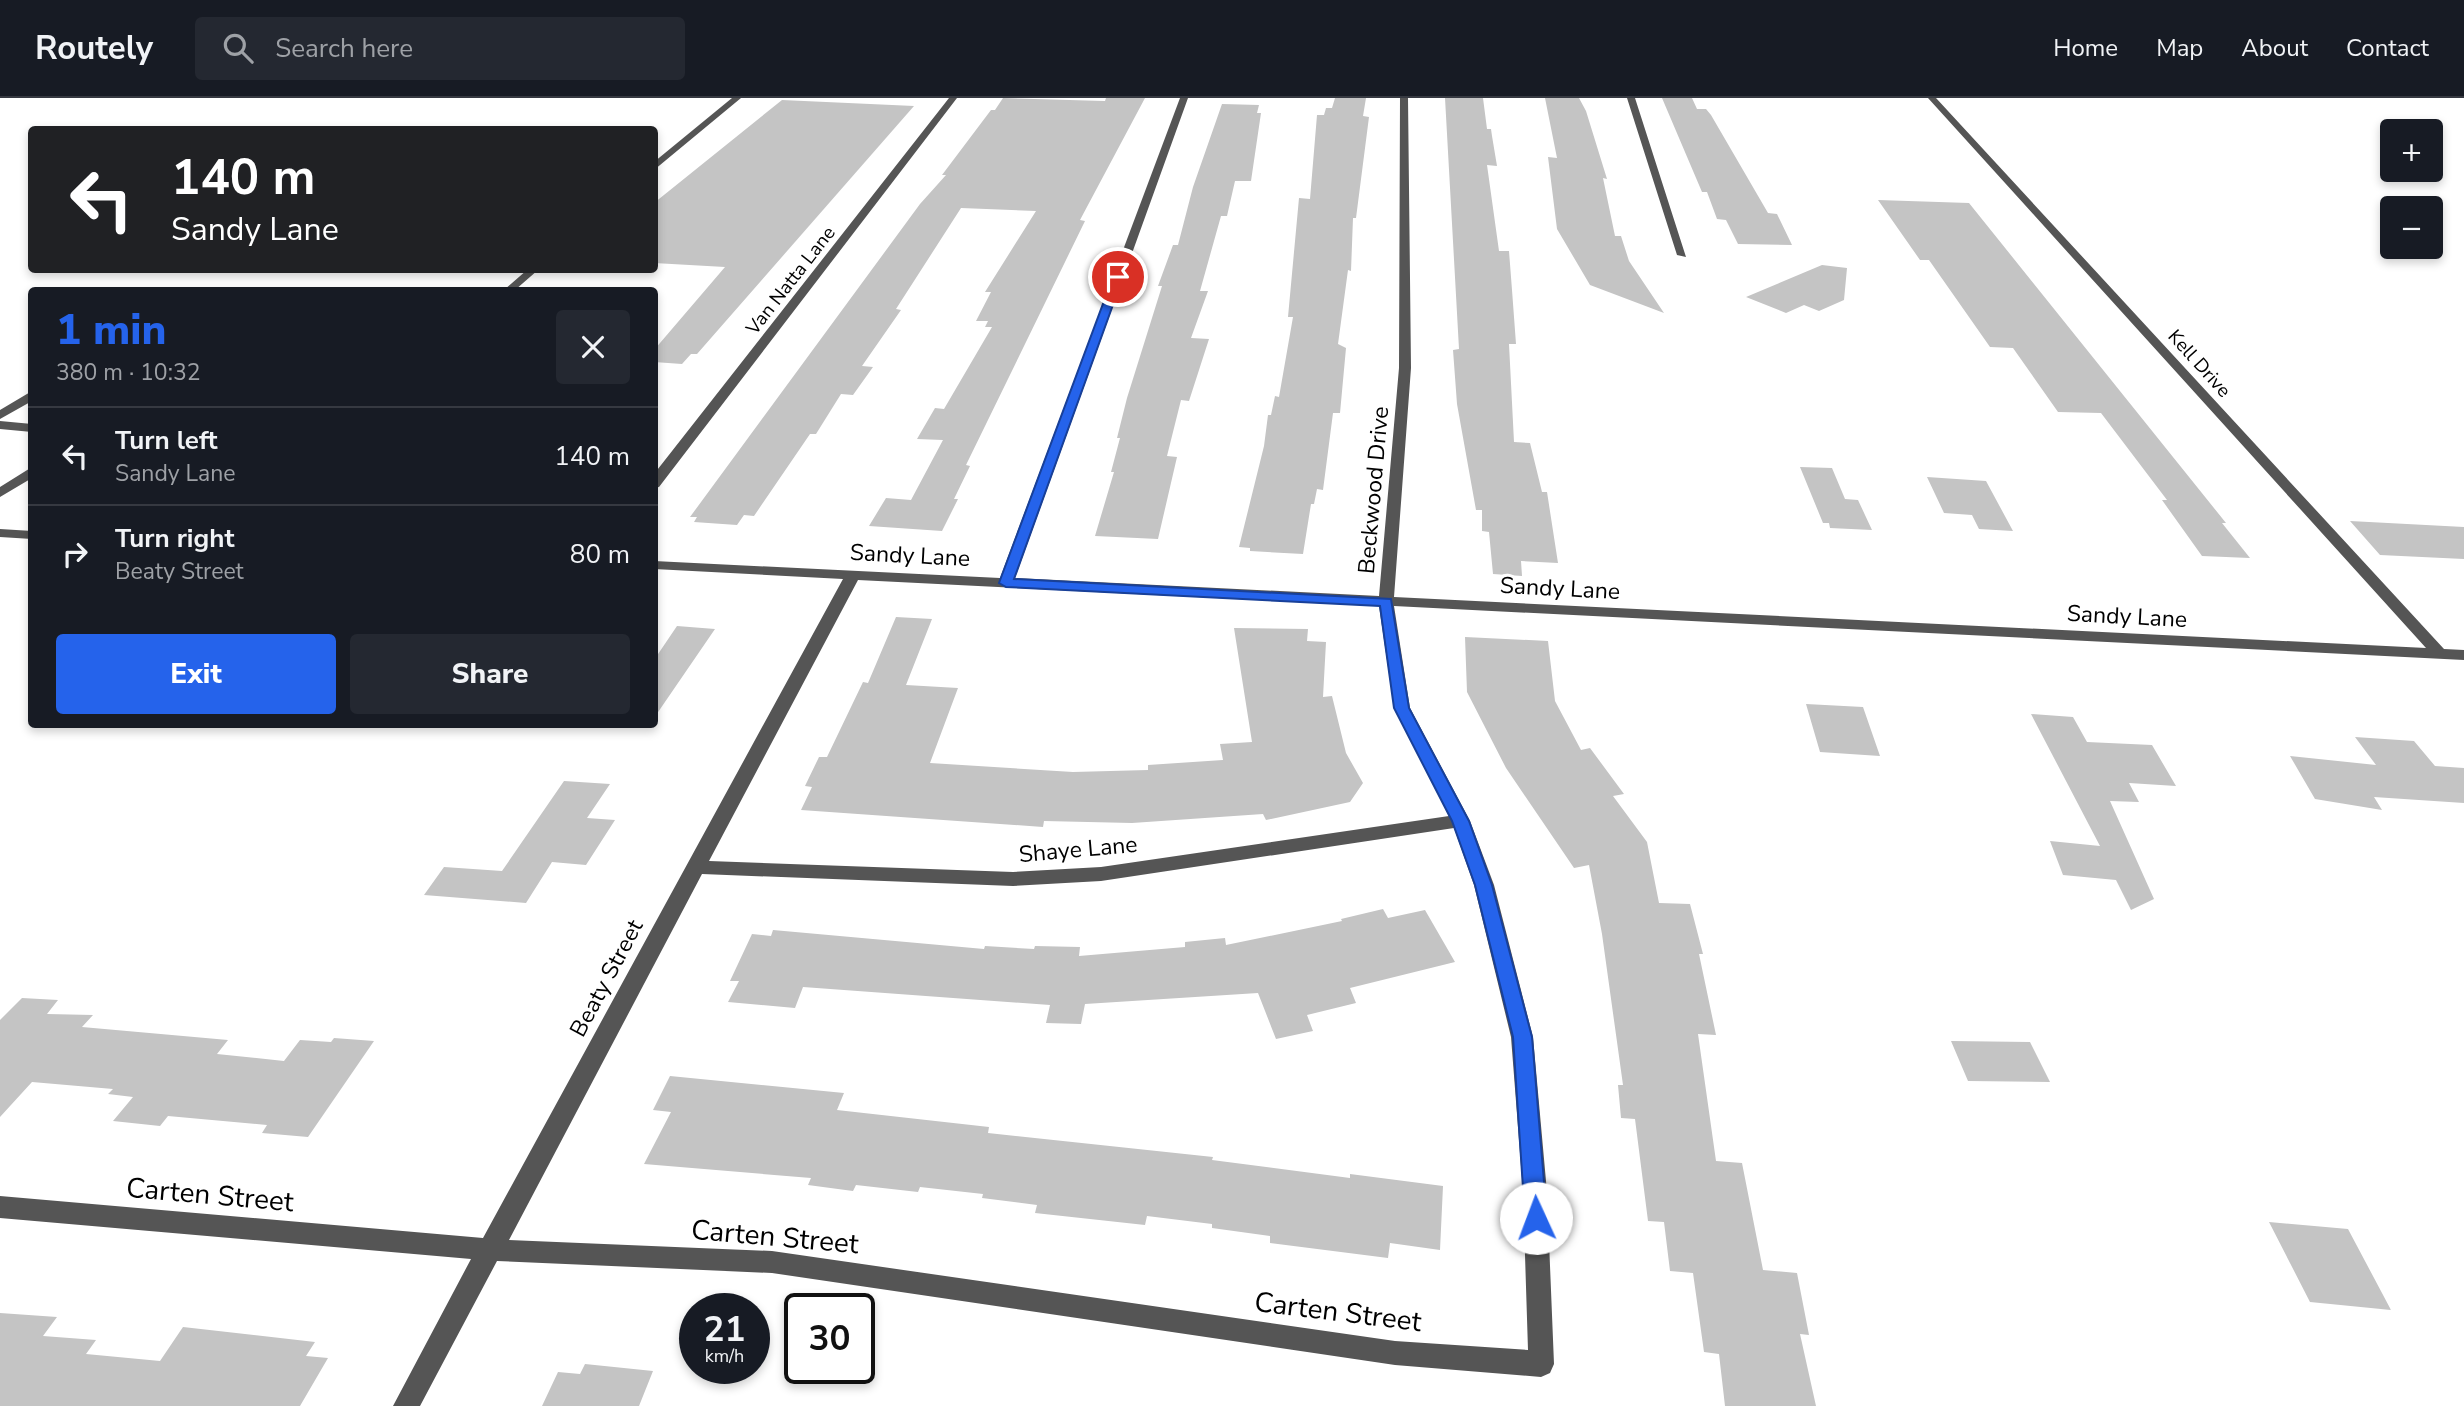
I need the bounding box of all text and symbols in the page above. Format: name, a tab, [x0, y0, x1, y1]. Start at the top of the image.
search box	[195, 17, 685, 80]
text: Routely	[35, 26, 153, 71]
icon: search	[219, 29, 257, 67]
text: Search here	[275, 31, 413, 66]
text: Home	[2053, 32, 2118, 64]
text: Map	[2156, 32, 2203, 64]
text: About	[2241, 32, 2308, 64]
text: Contact	[2346, 32, 2429, 64]
map controls	[2380, 119, 2443, 259]
button: +	[2380, 119, 2443, 182]
text: 140 m	[171, 144, 315, 211]
icon: left	[56, 154, 147, 245]
button: −	[2380, 196, 2443, 259]
text: Sandy Lane	[171, 208, 339, 251]
street label: Van Natta Lane	[740, 221, 841, 341]
pin	[1088, 247, 1148, 307]
icon: arrive	[1099, 258, 1137, 296]
text: 1 min	[56, 302, 166, 359]
button: close	[556, 310, 630, 384]
street label: Kell Drive	[2162, 324, 2237, 403]
text: 380 m · 10:32	[56, 357, 201, 388]
street label: Beckwood Drive	[1351, 405, 1396, 575]
text: Turn left	[115, 423, 218, 458]
icon: left	[56, 437, 94, 475]
text: 140 m	[554, 439, 630, 474]
text: Sandy Lane	[115, 458, 236, 489]
text: Turn right	[115, 521, 234, 556]
icon: right	[56, 535, 94, 573]
text: 80 m	[570, 537, 630, 572]
street label: Sandy Lane	[849, 537, 971, 574]
text: Beaty Street	[115, 556, 244, 587]
street label: Sandy Lane	[1499, 570, 1621, 607]
street label: Sandy Lane	[2066, 598, 2188, 635]
button: Exit	[56, 634, 336, 714]
button: Share	[350, 634, 630, 714]
street label: Shaye Lane	[1017, 829, 1139, 870]
street label: Beaty Street	[563, 913, 651, 1042]
street label: Carten Street	[125, 1169, 295, 1221]
position arrow	[1499, 1181, 1573, 1255]
street label: Carten Street	[690, 1211, 860, 1263]
street label: Carten Street	[1252, 1283, 1424, 1341]
speed limit sign: 30	[784, 1293, 875, 1384]
text: 21	[703, 1306, 746, 1353]
text: km/h	[705, 1344, 744, 1368]

